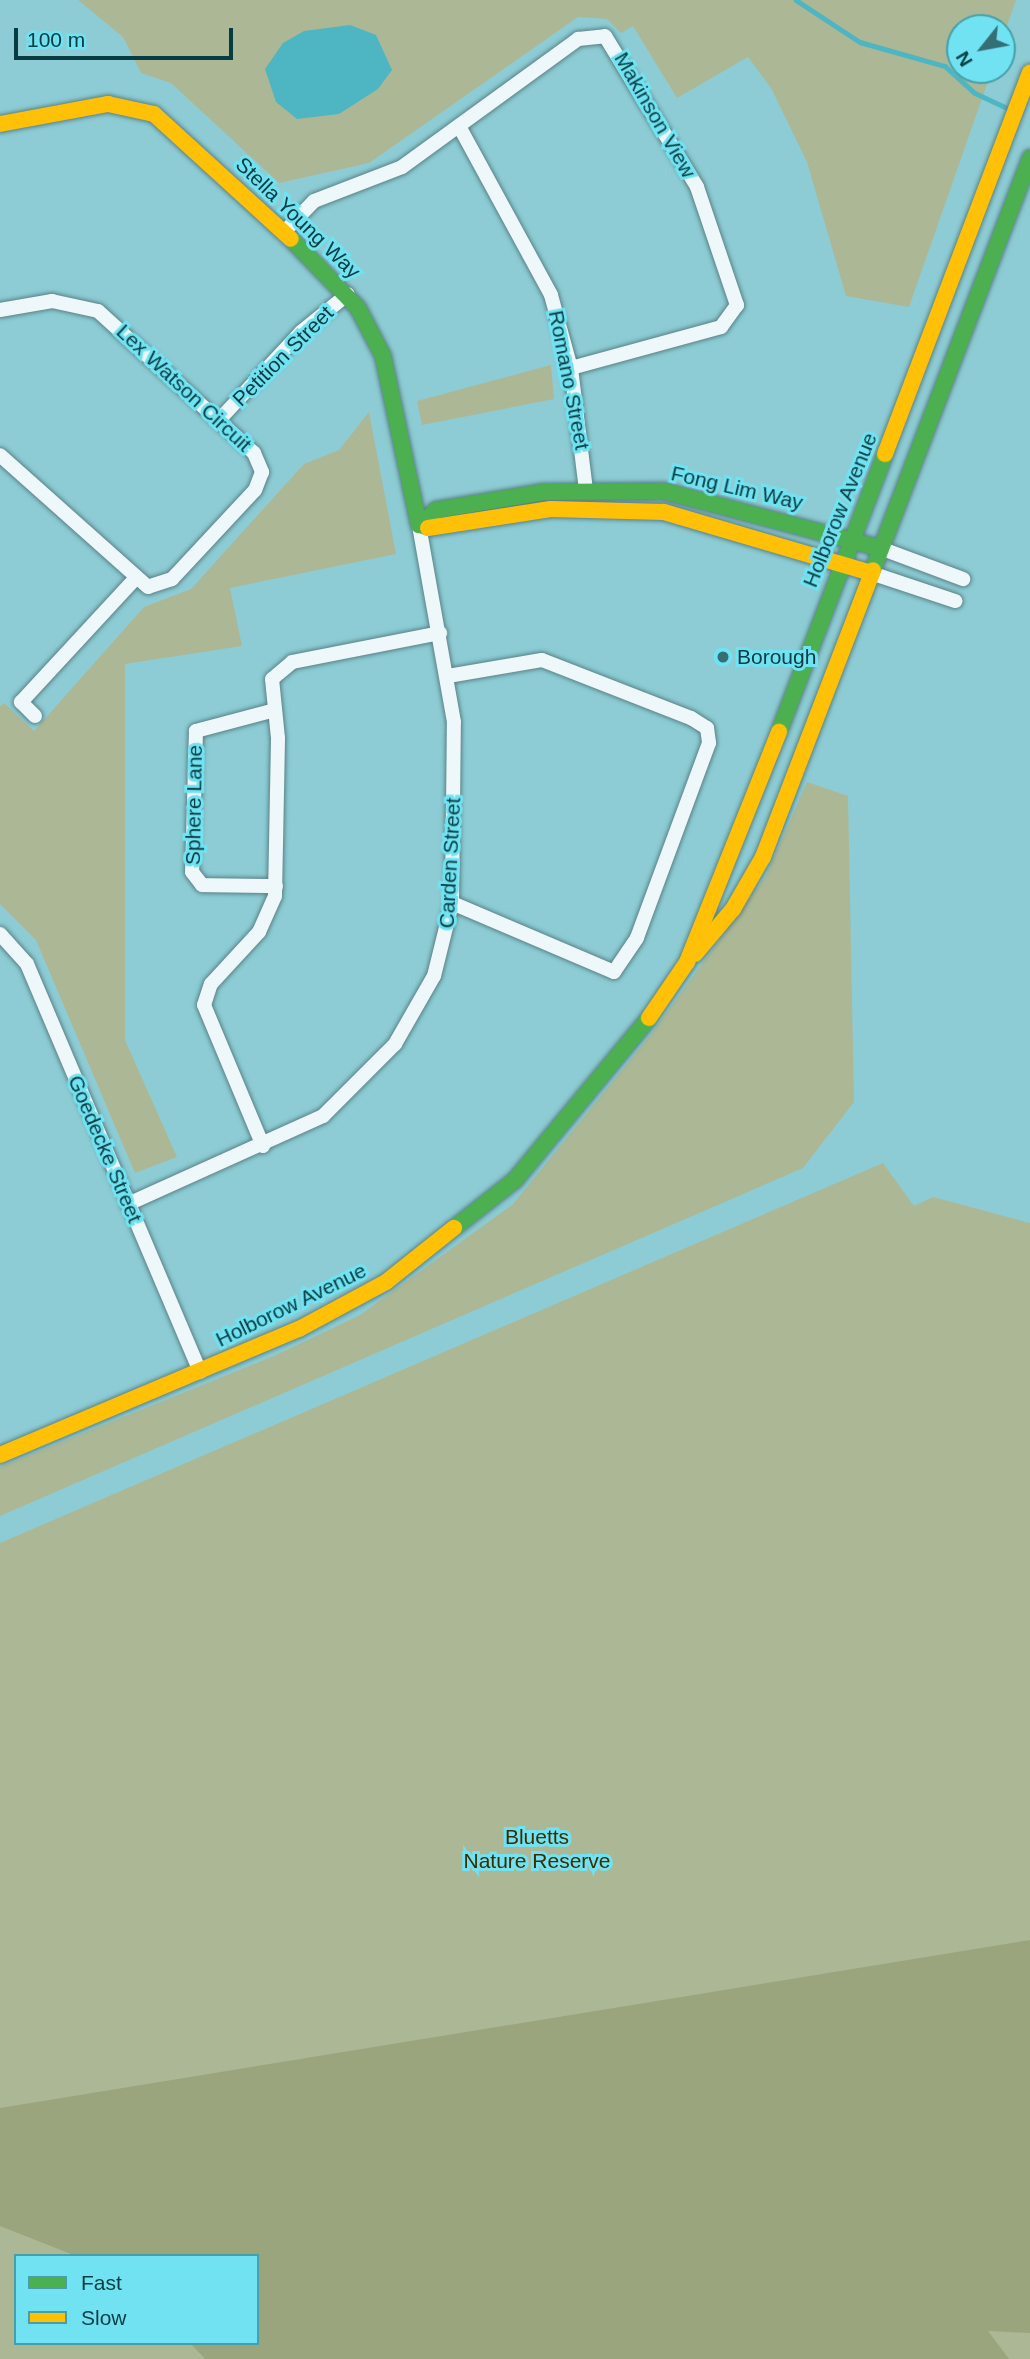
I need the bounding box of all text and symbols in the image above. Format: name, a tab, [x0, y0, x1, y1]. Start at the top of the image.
scale bar	[18, 14, 236, 58]
north arrow	[946, 14, 1016, 84]
text: 100 m	[27, 28, 85, 51]
street label: Makinson View	[609, 48, 701, 182]
text: N	[952, 48, 977, 70]
street label: Stella Young Way	[230, 152, 366, 284]
street label: Petition Street	[227, 300, 339, 412]
street label: Romano Street	[543, 308, 595, 452]
street label: Lex Watson Circuit	[111, 319, 257, 457]
street label: Holborow Avenue	[797, 429, 883, 591]
street label: Fong Lim Way	[669, 461, 805, 515]
place label: Borough	[737, 644, 816, 670]
marker: Borough	[715, 649, 731, 665]
street label: Sphere Lane	[180, 745, 208, 865]
street label: Carden Street	[434, 797, 466, 929]
street label: Goedecke Street	[63, 1072, 147, 1226]
street label: Holborow Avenue	[211, 1257, 371, 1353]
park label: Bluetts Nature Reserve	[463, 1824, 611, 1874]
legend	[14, 2254, 259, 2345]
text: Fast	[81, 2271, 122, 2294]
text: Slow	[81, 2306, 127, 2329]

